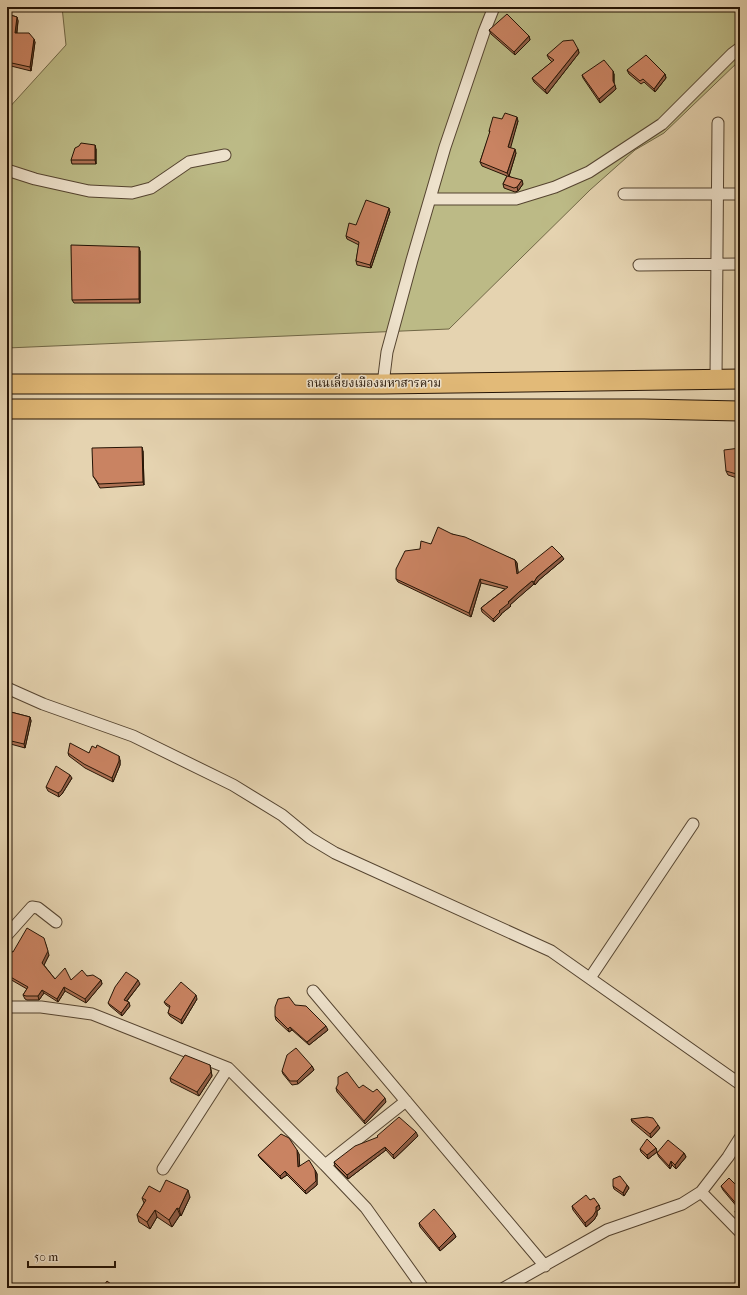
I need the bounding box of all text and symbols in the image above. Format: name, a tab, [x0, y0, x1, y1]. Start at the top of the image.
street label: ถนนเลี่ยงเมืองมหาสารคาม	[307, 374, 441, 390]
scale bar	[28, 1243, 115, 1269]
text: 50 m	[34, 1250, 58, 1264]

